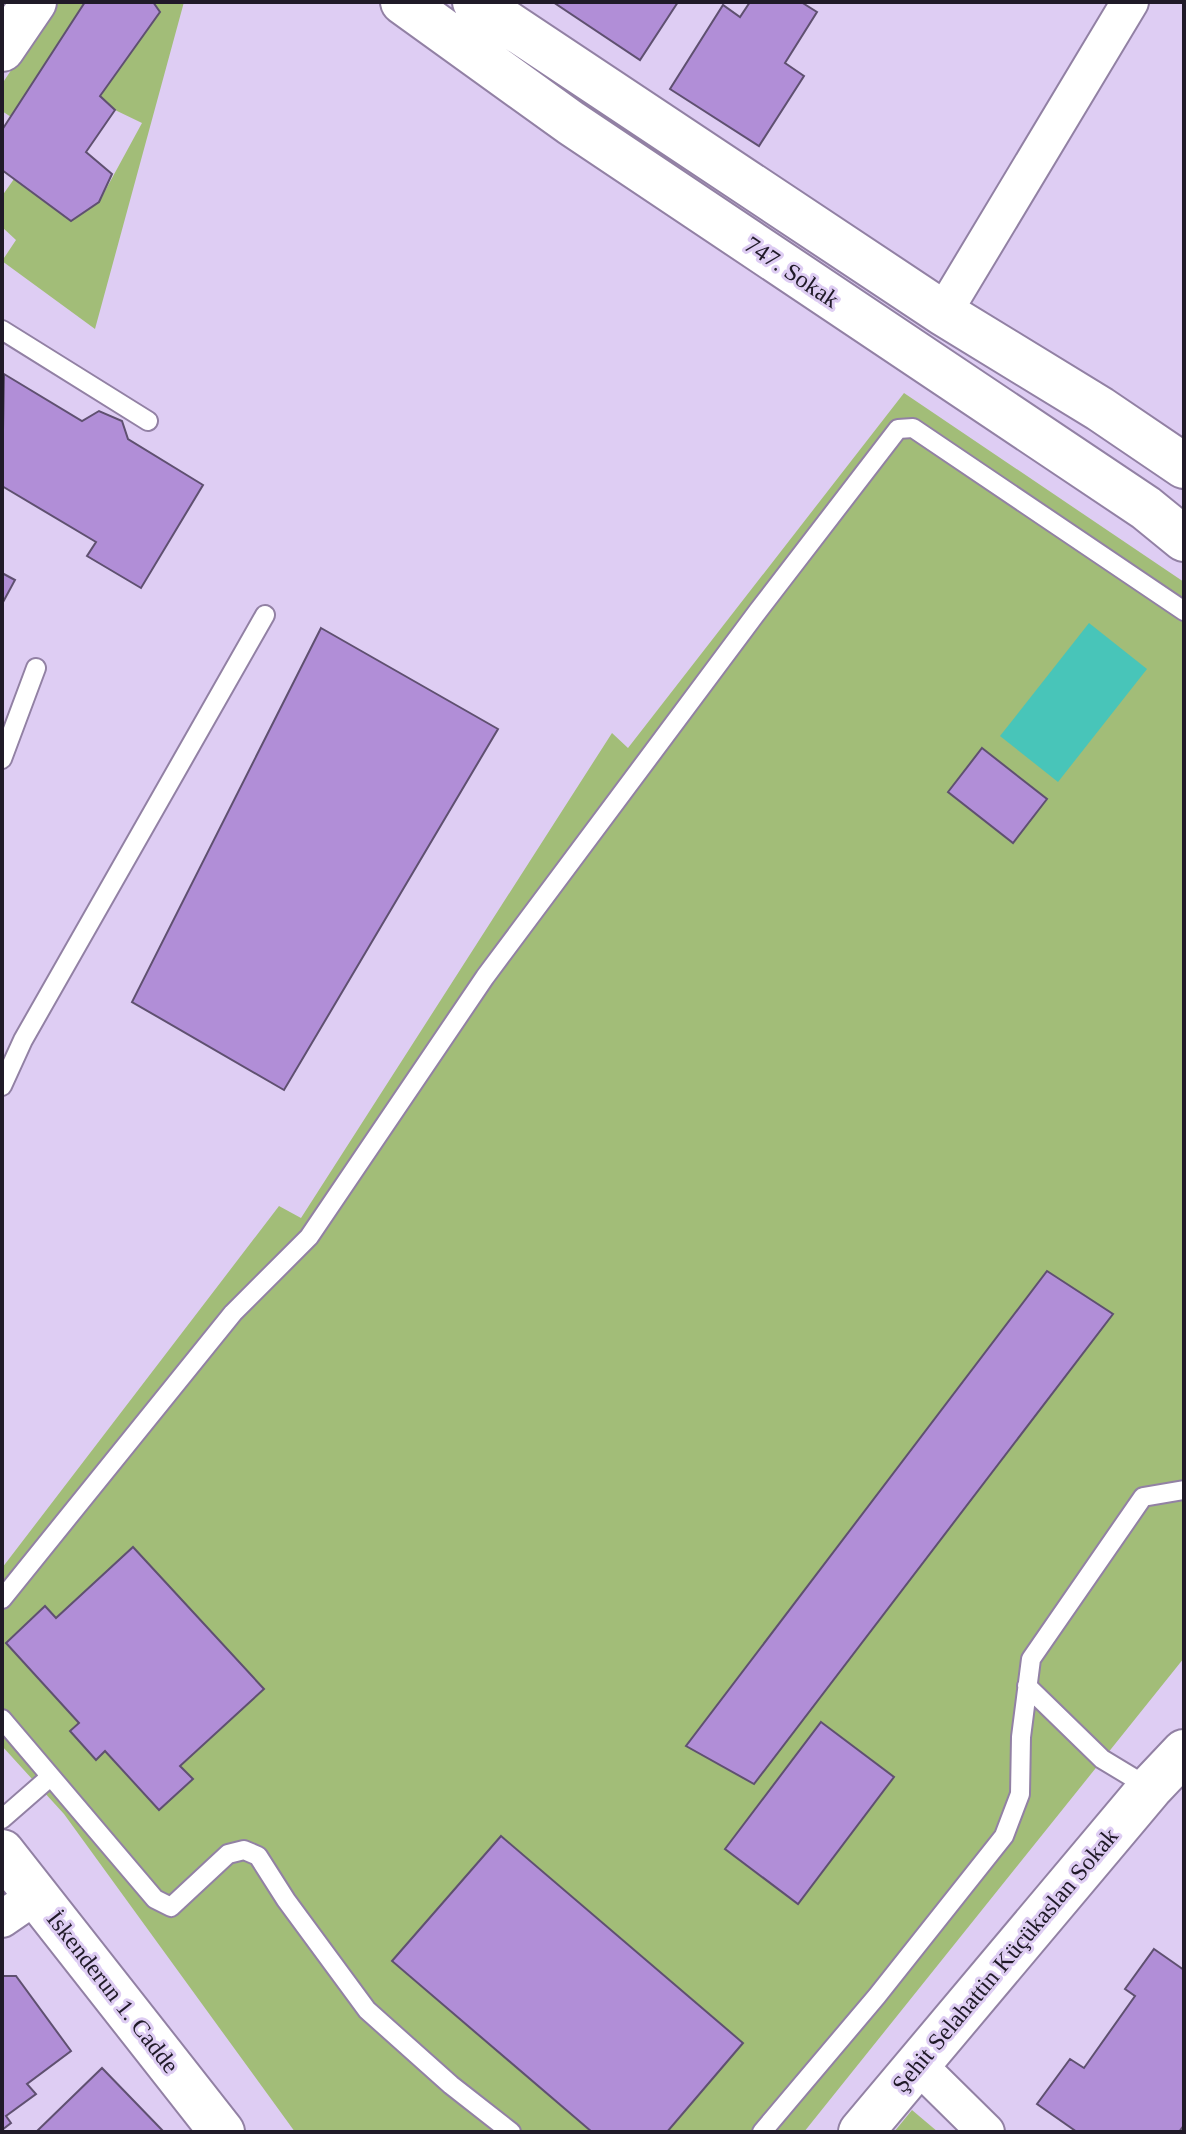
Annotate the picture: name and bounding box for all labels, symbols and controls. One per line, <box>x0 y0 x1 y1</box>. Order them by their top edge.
street label: 747. Sokak <box>740 231 844 313</box>
street label: Şehit Selahattin Küçükaslan Sokak <box>887 1823 1123 2097</box>
street label: İskenderun 1. Cadde <box>42 1906 184 2078</box>

